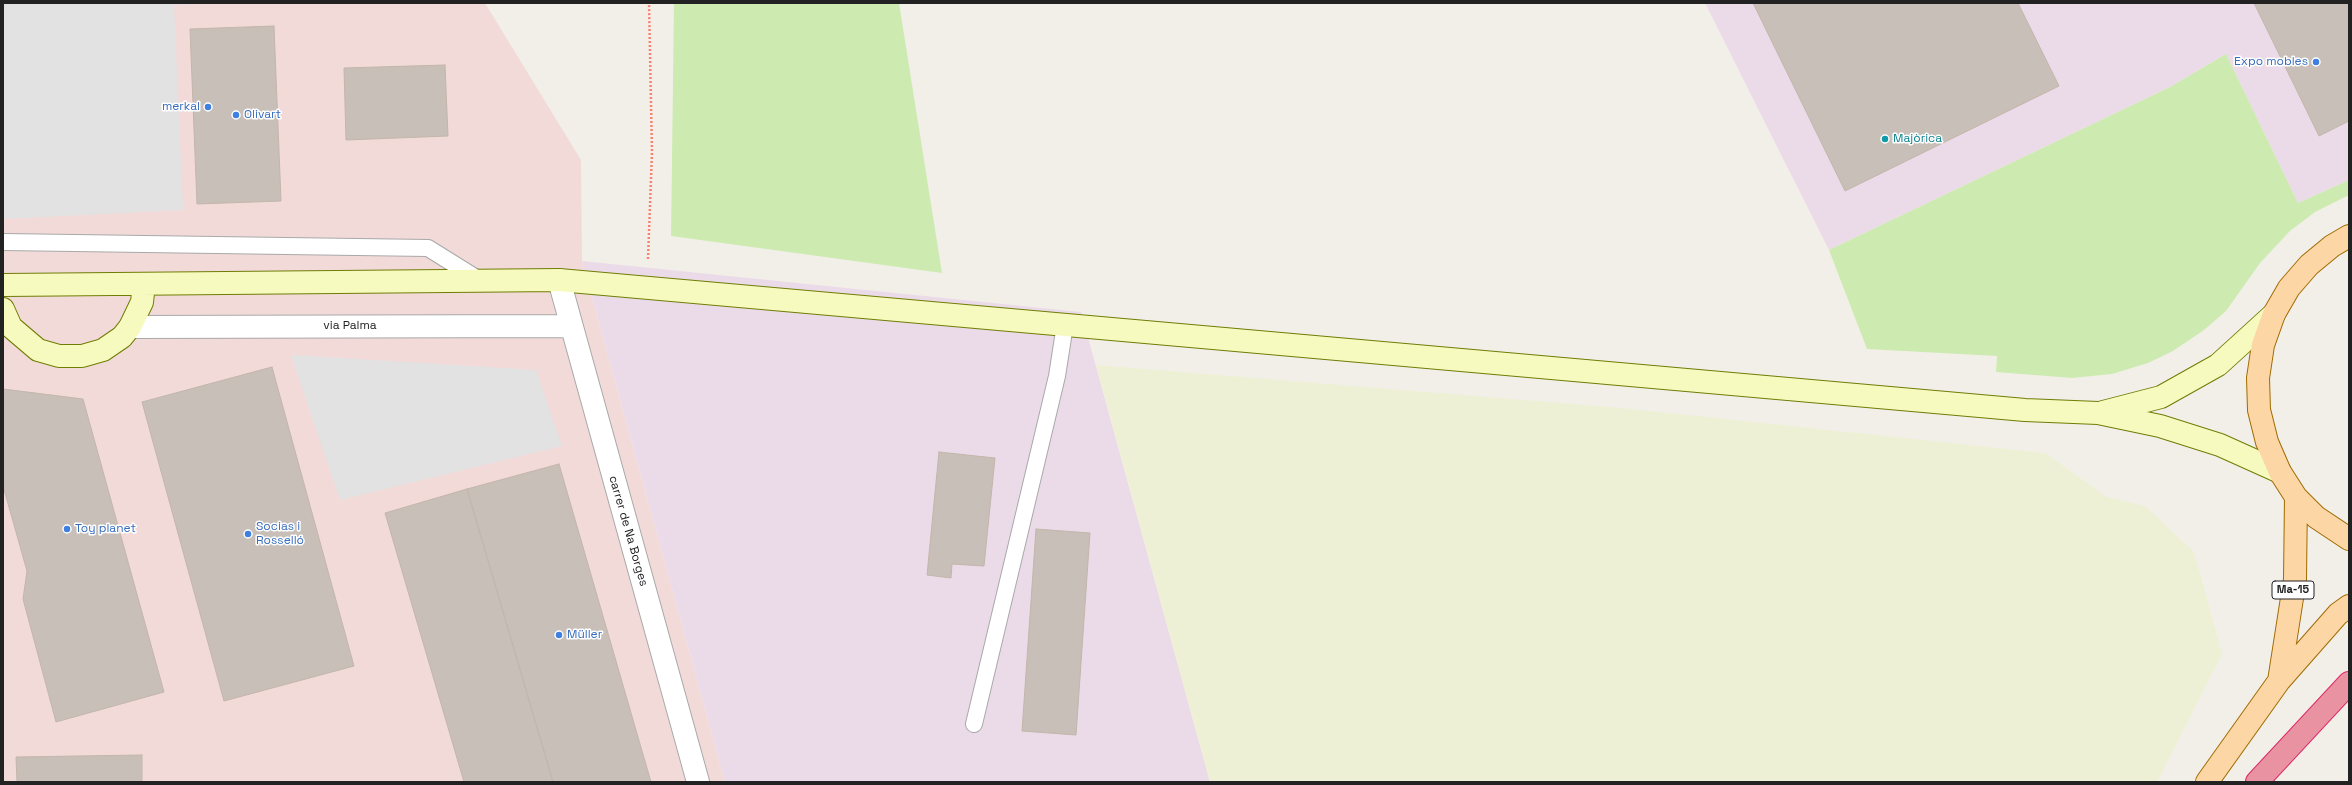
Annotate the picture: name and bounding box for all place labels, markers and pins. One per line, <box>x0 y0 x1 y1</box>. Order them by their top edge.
place label: Expo mobles <box>2234 55 2308 69</box>
marker: Expo mobles <box>2311 57 2321 67</box>
place label: merkal <box>162 100 200 114</box>
marker: merkal <box>203 102 213 112</box>
place label: Olivart <box>244 108 281 122</box>
marker: Olivart <box>231 110 241 120</box>
place label: Majòrica <box>1893 132 1942 146</box>
marker: Majòrica <box>1880 134 1890 144</box>
place label: Socias i Rosselló <box>256 520 304 548</box>
place label: Toy planet <box>75 522 136 536</box>
marker: Toy planet <box>62 524 72 534</box>
marker: Socias i Rosselló <box>243 529 253 539</box>
place label: Müller <box>567 628 602 642</box>
marker: Müller <box>554 630 564 640</box>

